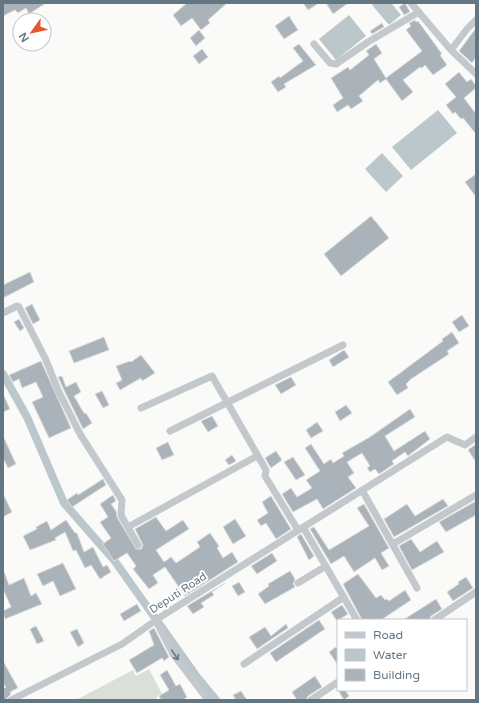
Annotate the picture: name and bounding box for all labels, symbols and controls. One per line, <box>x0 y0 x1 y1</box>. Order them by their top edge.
north arrow <box>12 12 52 52</box>
text: N <box>16 30 32 44</box>
street label: Deputi Road <box>147 570 209 616</box>
legend <box>337 619 467 691</box>
text: Road <box>373 628 403 642</box>
text: Water <box>373 648 408 662</box>
one-way arrow <box>170 650 179 661</box>
text: Building <box>373 668 420 682</box>

